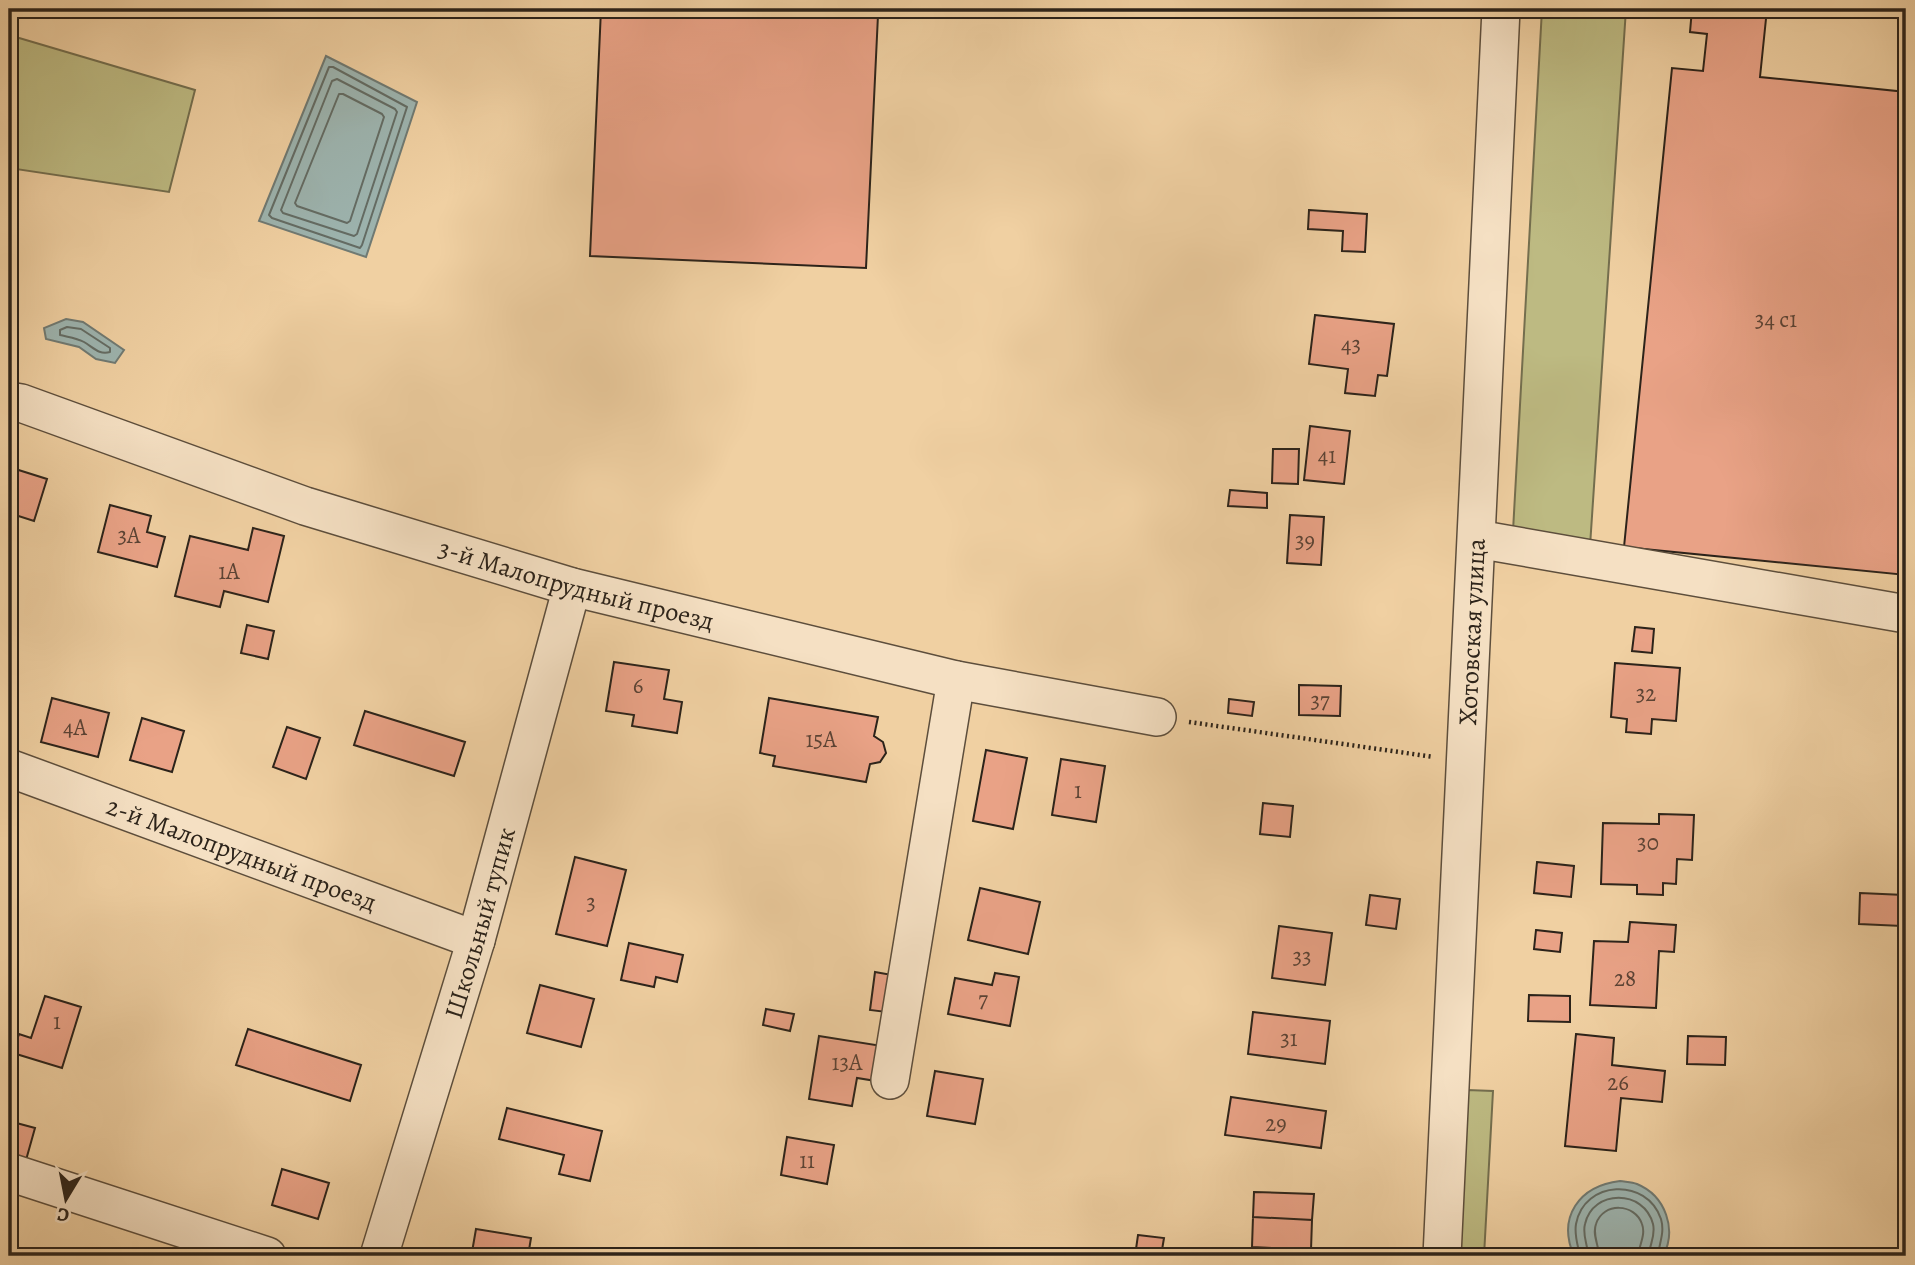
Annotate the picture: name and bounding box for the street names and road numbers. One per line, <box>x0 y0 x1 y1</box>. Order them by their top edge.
street label: 3-й Малопрудный проезд <box>435 530 718 638</box>
street label: Хотовская улица <box>1450 538 1493 726</box>
street label: 2-й Малопрудный проезд <box>102 788 382 919</box>
street label: Школьный тупик <box>435 823 523 1023</box>

